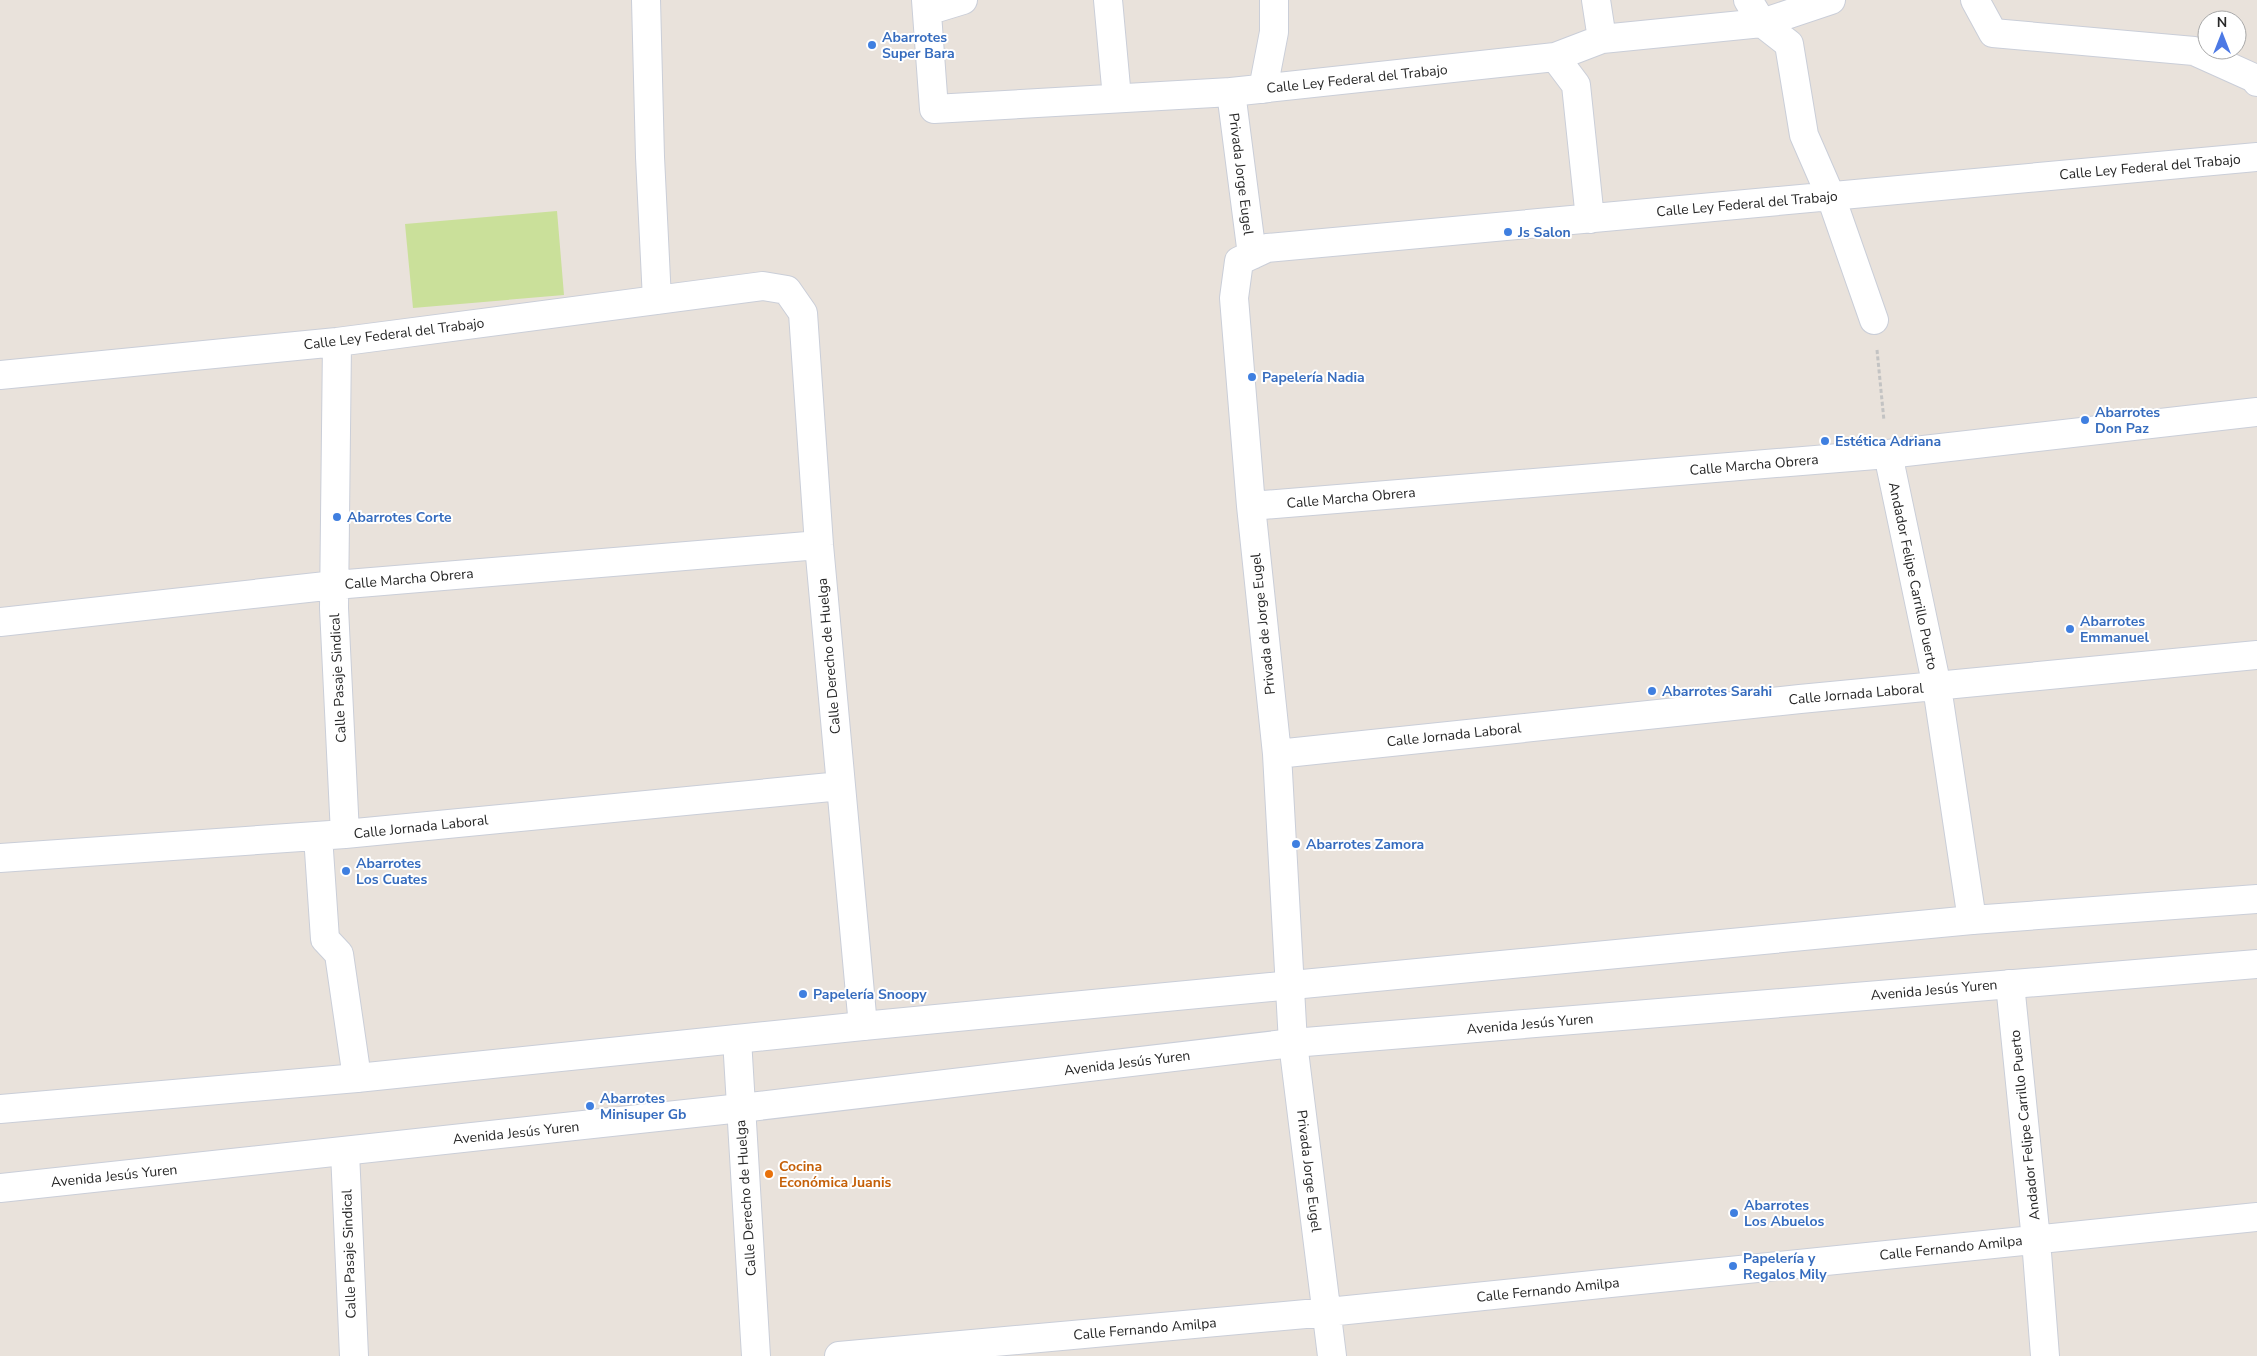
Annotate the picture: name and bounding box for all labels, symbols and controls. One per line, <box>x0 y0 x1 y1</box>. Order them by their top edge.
north arrow <box>2197 10 2247 60</box>
text: N <box>2217 13 2227 32</box>
place label: Abarrotes Super Bara <box>882 28 955 63</box>
marker: Abarrotes Super Bara <box>866 39 878 51</box>
street label: Calle Ley Federal del Trabajo <box>1266 60 1449 98</box>
street label: Privada Jorge Eugel <box>1224 112 1258 237</box>
street label: Calle Ley Federal del Trabajo <box>2059 150 2242 184</box>
street label: Calle Ley Federal del Trabajo <box>1656 187 1839 221</box>
place label: Js Salon <box>1517 223 1571 242</box>
marker: Js Salon <box>1502 226 1514 238</box>
street label: Calle Ley Federal del Trabajo <box>303 313 486 355</box>
place label: Papelería Nadia <box>1262 368 1365 387</box>
marker: Papelería Nadia <box>1246 371 1258 383</box>
place label: Abarrotes Don Paz <box>2095 403 2160 438</box>
marker: Abarrotes Don Paz <box>2079 414 2091 426</box>
place label: Estética Adriana <box>1835 432 1941 451</box>
marker: Estética Adriana <box>1819 435 1831 447</box>
street label: Calle Marcha Obrera <box>1689 450 1819 480</box>
street label: Andador Felipe Carrillo Puerto <box>1884 480 1942 672</box>
street label: Calle Marcha Obrera <box>1286 483 1416 513</box>
place label: Abarrotes Corte <box>347 508 452 527</box>
marker: Abarrotes Corte <box>331 511 343 523</box>
street label: Privada de Jorge Eugel <box>1246 551 1280 696</box>
street label: Calle Marcha Obrera <box>344 564 474 594</box>
street label: Calle Derecho de Huelga <box>813 577 845 735</box>
street label: Calle Pasaje Sindical <box>325 612 351 743</box>
place label: Abarrotes Emmanuel <box>2080 612 2149 647</box>
marker: Abarrotes Emmanuel <box>2064 623 2076 635</box>
street label: Calle Jornada Laboral <box>1788 679 1925 709</box>
place label: Abarrotes Sarahi <box>1662 682 1772 701</box>
marker: Abarrotes Sarahi <box>1646 685 1658 697</box>
street label: Calle Jornada Laboral <box>1386 718 1523 752</box>
street label: Calle Jornada Laboral <box>353 810 490 844</box>
place label: Abarrotes Zamora <box>1306 835 1424 854</box>
marker: Abarrotes Zamora <box>1290 838 1302 850</box>
place label: Abarrotes Los Cuates <box>356 854 427 889</box>
marker: Abarrotes Los Cuates <box>340 865 352 877</box>
street label: Avenida Jesús Yuren <box>1870 975 1998 1005</box>
place label: Papelería Snoopy <box>813 985 927 1004</box>
marker: Papelería Snoopy <box>797 988 809 1000</box>
street label: Avenida Jesús Yuren <box>1466 1009 1594 1039</box>
street label: Andador Felipe Carrillo Puerto <box>2006 1029 2044 1221</box>
street label: Avenida Jesús Yuren <box>1063 1046 1191 1080</box>
place label: Abarrotes Minisuper Gb <box>600 1089 686 1124</box>
marker: Abarrotes Minisuper Gb <box>584 1100 596 1112</box>
street label: Privada Jorge Eugel <box>1292 1109 1326 1234</box>
street label: Avenida Jesús Yuren <box>452 1117 580 1149</box>
street label: Calle Derecho de Huelga <box>731 1119 761 1277</box>
place label: Cocina Económica Juanis <box>779 1157 891 1192</box>
street label: Avenida Jesús Yuren <box>50 1160 178 1192</box>
marker: Cocina Económica Juanis <box>763 1168 775 1180</box>
street label: Calle Pasaje Sindical <box>337 1188 361 1319</box>
place label: Abarrotes Los Abuelos <box>1744 1196 1824 1231</box>
marker: Abarrotes Los Abuelos <box>1728 1207 1740 1219</box>
street label: Calle Fernando Amilpa <box>1879 1231 2023 1265</box>
place label: Papelería y Regalos Mily <box>1743 1249 1827 1284</box>
marker: Papelería y Regalos Mily <box>1727 1260 1739 1272</box>
street label: Calle Fernando Amilpa <box>1476 1273 1620 1307</box>
street label: Calle Fernando Amilpa <box>1073 1313 1217 1345</box>

